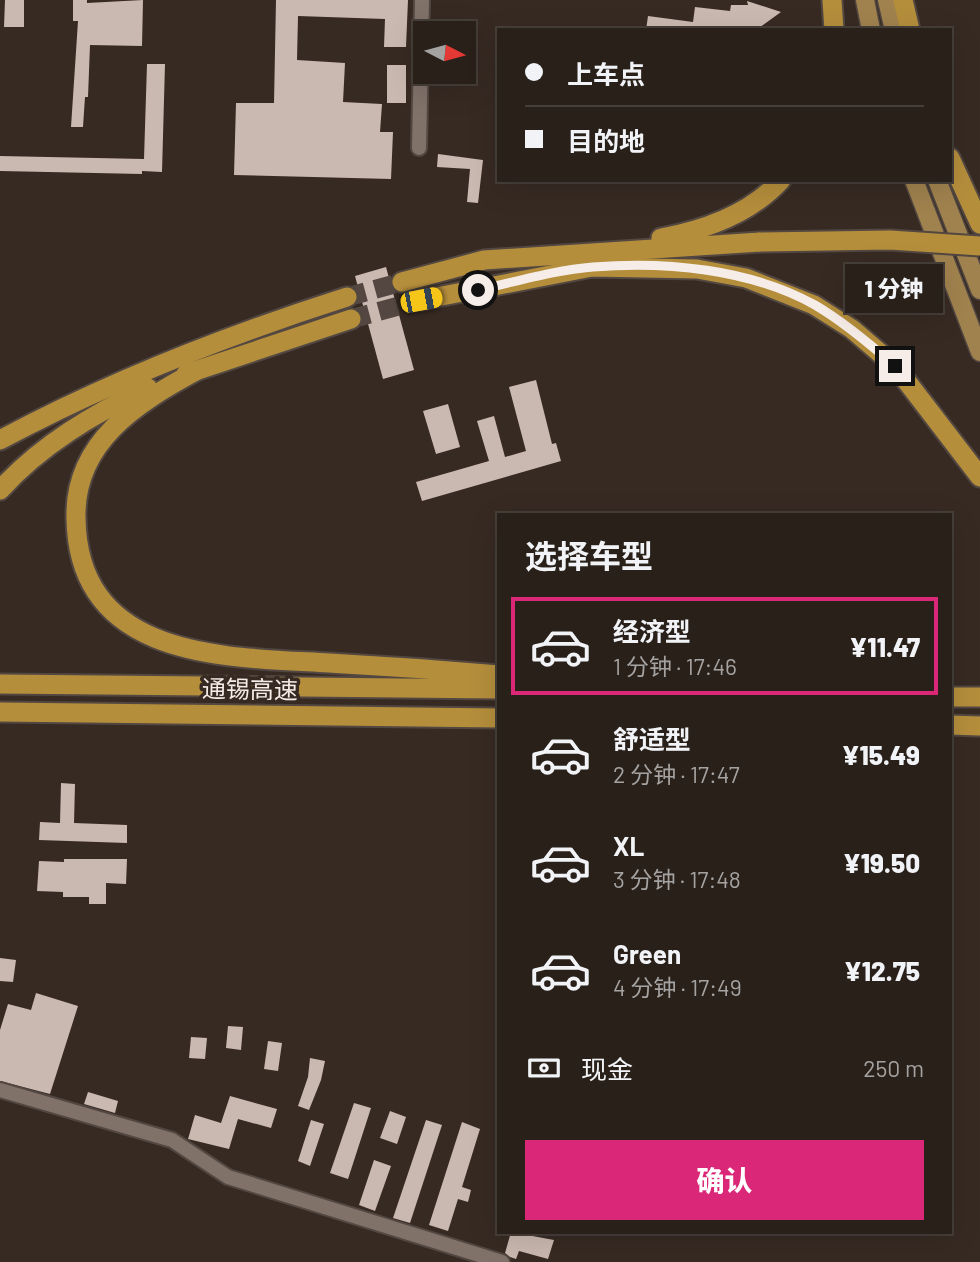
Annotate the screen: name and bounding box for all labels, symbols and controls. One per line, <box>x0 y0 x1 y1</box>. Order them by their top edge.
north arrow <box>413 21 476 84</box>
map controls <box>413 21 476 84</box>
text: 上车点 <box>567 58 645 89</box>
text: 目的地 <box>567 125 645 156</box>
callout: 1 分钟 <box>846 264 944 314</box>
route start <box>462 274 494 306</box>
text: 1 分钟 <box>865 274 923 302</box>
car <box>399 286 444 314</box>
route end <box>879 350 911 382</box>
text: 选择车型 <box>525 536 653 574</box>
icon: car <box>529 615 592 678</box>
text: 经济型 <box>613 615 691 646</box>
text: ¥11.47 <box>849 631 920 662</box>
text: 1 分钟 · 17:46 <box>613 652 737 680</box>
street label: 通锡高速 <box>202 673 298 704</box>
icon: car <box>529 723 592 786</box>
text: 舒适型 <box>613 723 691 754</box>
text: ¥15.49 <box>842 739 920 770</box>
text: 2 分钟 · 17:47 <box>613 760 740 788</box>
text: XL <box>613 830 644 861</box>
icon: car <box>529 831 592 894</box>
text: ¥19.50 <box>843 847 920 878</box>
text: 3 分钟 · 17:48 <box>613 865 741 893</box>
text: Green <box>613 938 681 969</box>
icon: car <box>529 939 592 1002</box>
text: ¥12.75 <box>844 955 920 986</box>
text: 4 分钟 · 17:49 <box>613 973 742 1001</box>
icon: cash <box>525 1049 563 1087</box>
text: 现金 <box>581 1053 633 1084</box>
text: 250 m <box>863 1054 924 1082</box>
button: 确认 <box>525 1140 924 1220</box>

